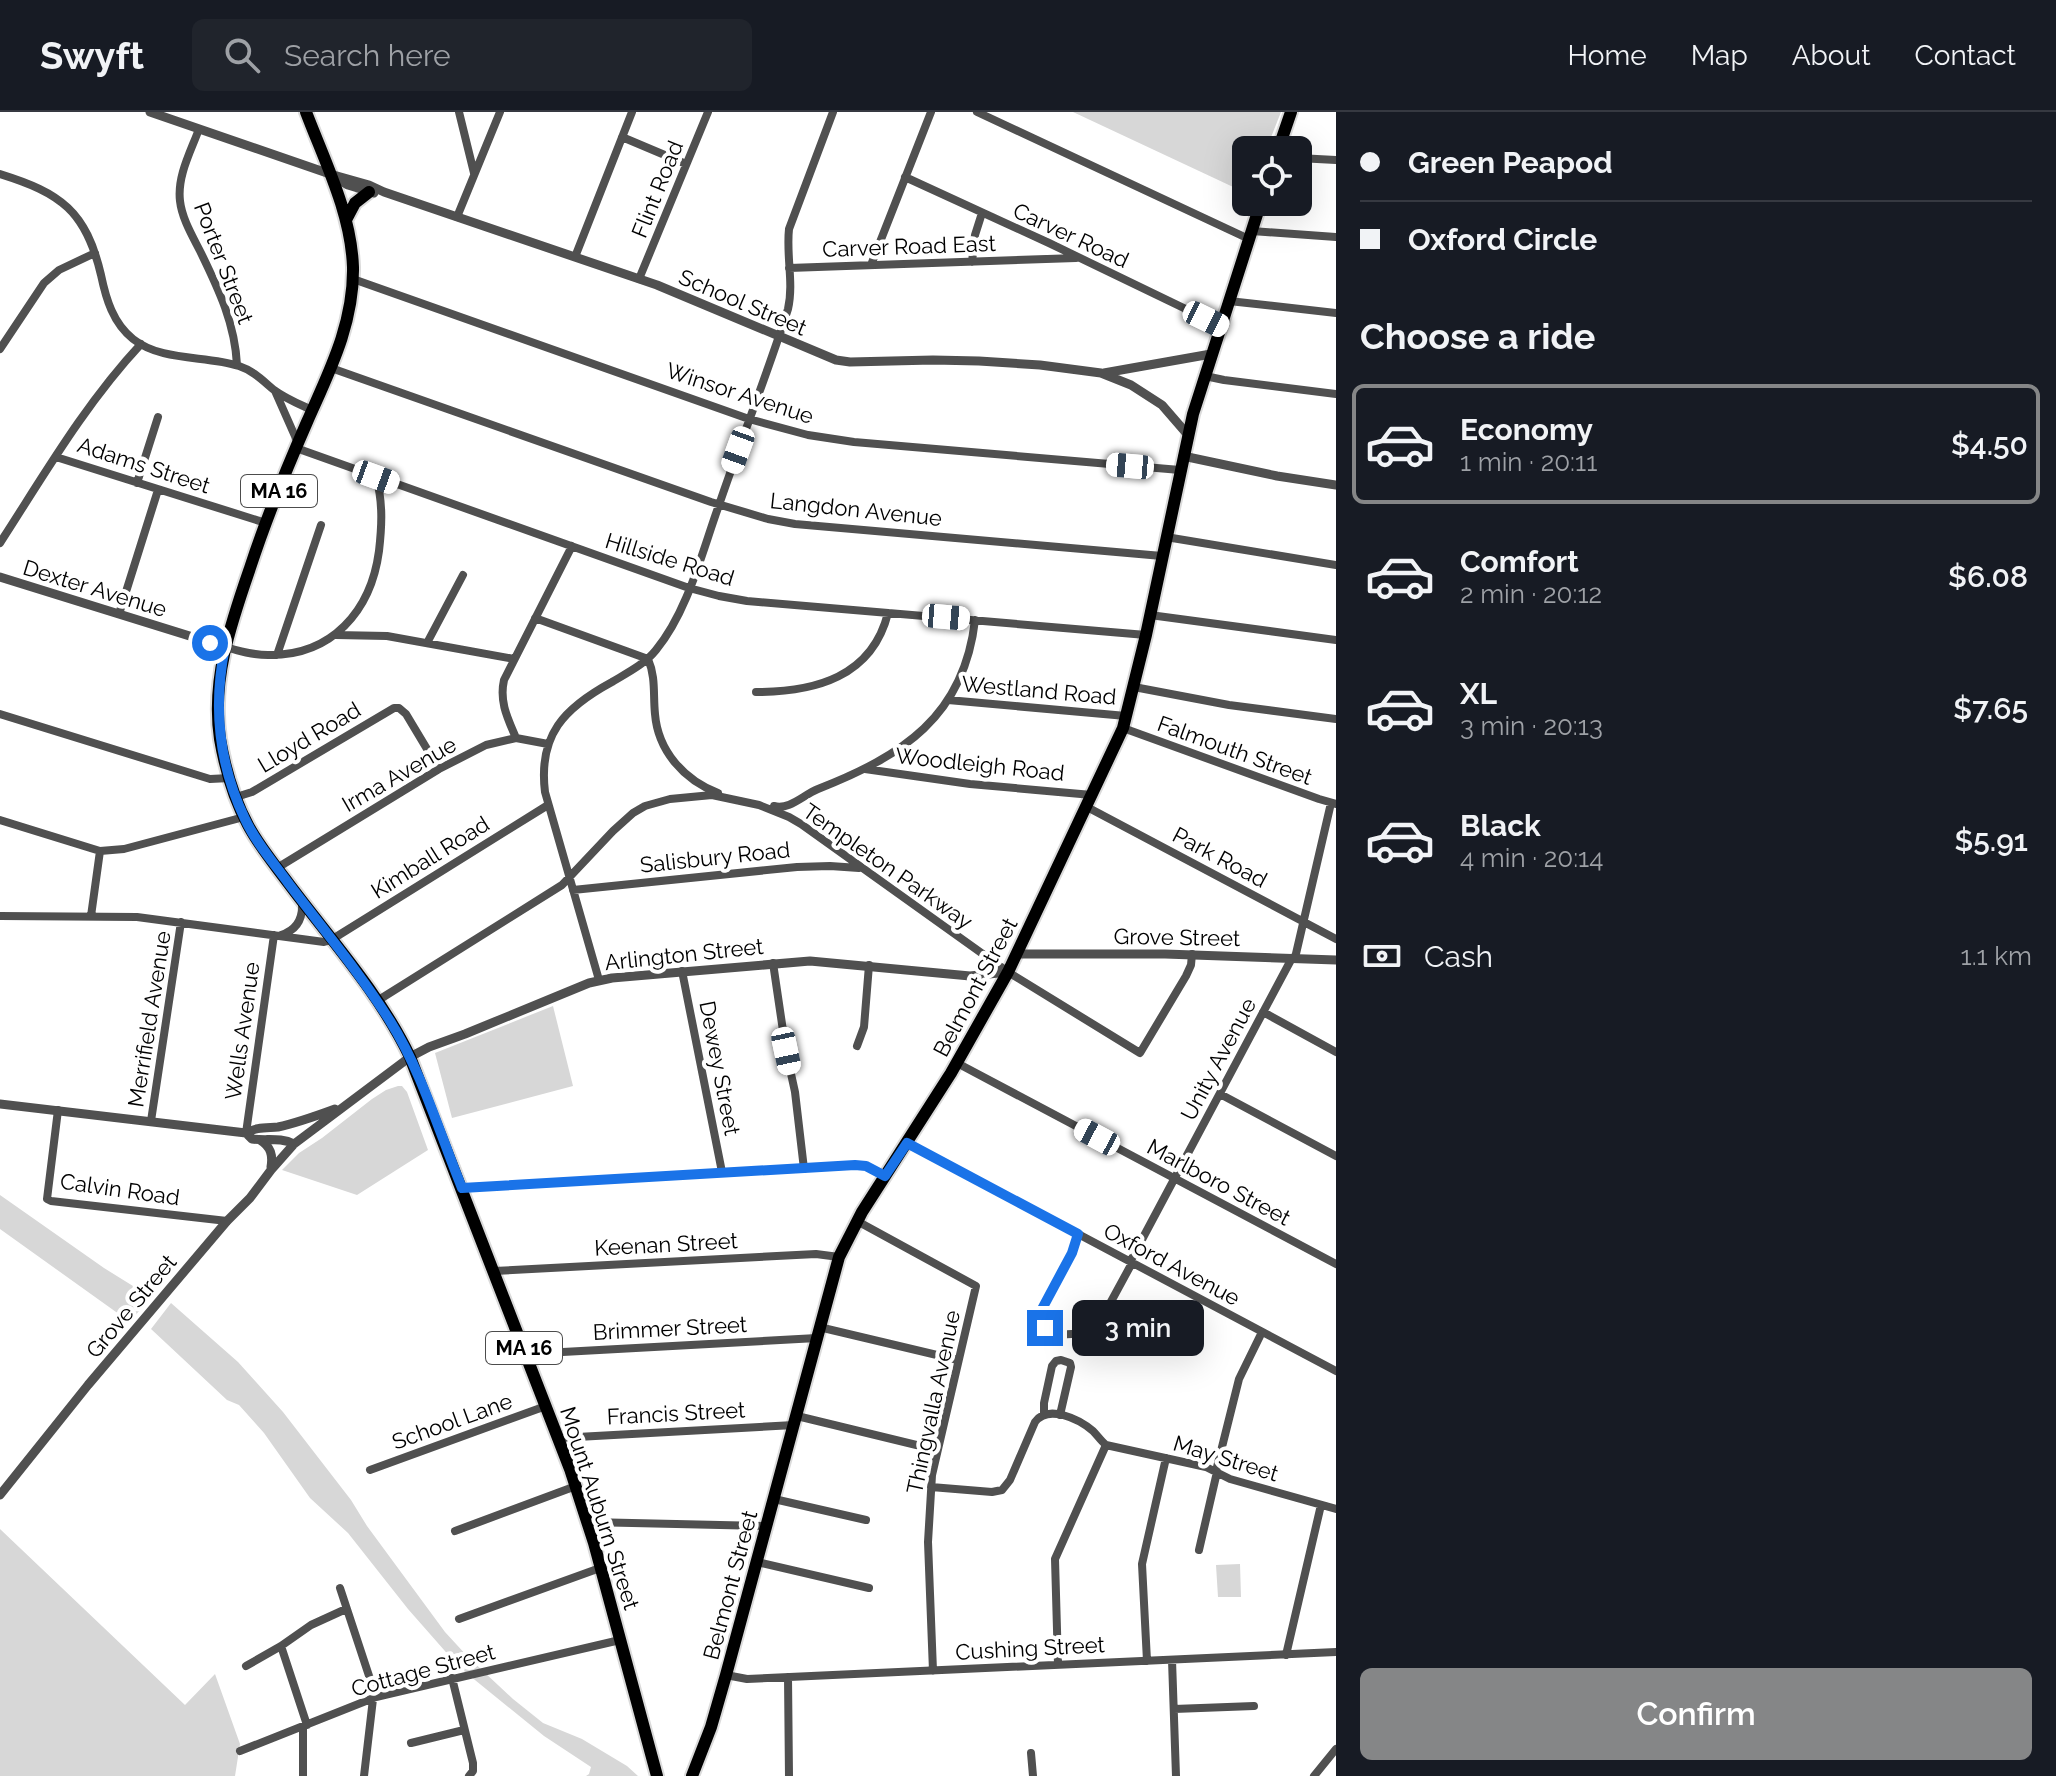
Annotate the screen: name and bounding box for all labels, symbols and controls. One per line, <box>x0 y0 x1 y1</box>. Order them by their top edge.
search box <box>192 19 752 91</box>
text: Swyft <box>40 33 144 78</box>
icon: search <box>220 33 264 77</box>
text: Search here <box>284 38 451 73</box>
text: Home <box>1567 39 1647 72</box>
text: Map <box>1691 39 1748 72</box>
text: About <box>1792 39 1871 72</box>
text: Contact <box>1915 39 2016 72</box>
map controls <box>1232 136 1312 216</box>
button: locate <box>1232 136 1312 216</box>
street label: Flint Road <box>626 137 688 241</box>
text: Green Peapod <box>1408 145 1613 180</box>
street label: Carver Road <box>1009 197 1133 273</box>
street label: Porter Street <box>189 199 259 328</box>
text: Oxford Circle <box>1408 222 1597 257</box>
street label: Carver Road East <box>822 230 997 262</box>
street label: School Street <box>675 263 811 341</box>
car <box>1179 298 1233 340</box>
text: Choose a ride <box>1360 315 1595 357</box>
street label: Winsor Avenue <box>663 357 817 429</box>
icon: car <box>1364 408 1436 480</box>
text: Economy <box>1460 412 1593 447</box>
car <box>719 423 757 477</box>
text: $4.50 <box>1951 427 2028 462</box>
street label: Adams Street <box>75 431 214 499</box>
text: 1 min · 20:11 <box>1460 447 1597 477</box>
car <box>1105 452 1155 480</box>
car <box>349 458 403 496</box>
road number: MA 16 <box>241 475 317 507</box>
street label: Langdon Avenue <box>769 487 943 531</box>
street label: Hillside Road <box>602 527 738 591</box>
icon: car <box>1364 540 1436 612</box>
text: Comfort <box>1460 544 1579 579</box>
street label: Dexter Avenue <box>20 554 170 622</box>
text: $6.08 <box>1948 559 2028 594</box>
text: 2 min · 20:12 <box>1460 579 1602 609</box>
car <box>921 603 971 631</box>
route start <box>192 625 228 661</box>
street label: Westland Road <box>960 670 1118 710</box>
icon: car <box>1364 672 1436 744</box>
text: XL <box>1460 676 1497 711</box>
text: $7.65 <box>1953 691 2028 726</box>
street label: Lloyd Road <box>253 696 365 778</box>
street label: Falmouth Street <box>1154 710 1316 790</box>
text: 3 min · 20:13 <box>1460 711 1603 741</box>
street label: Irma Avenue <box>337 731 461 817</box>
street label: Woodleigh Road <box>894 742 1066 786</box>
street label: Templeton Parkway <box>798 798 978 934</box>
icon: car <box>1364 804 1436 876</box>
text: Black <box>1460 808 1541 843</box>
street label: Kimball Road <box>366 810 494 904</box>
street label: Park Road <box>1168 821 1272 893</box>
text: $5.91 <box>1954 823 2028 858</box>
street label: Salisbury Road <box>639 836 791 878</box>
text: 4 min · 20:14 <box>1460 843 1603 873</box>
street label: Belmont Street <box>927 913 1023 1061</box>
street label: Grove Street <box>1113 923 1241 951</box>
street label: Merrifield Avenue <box>122 929 176 1109</box>
street label: Arlington Street <box>603 933 765 975</box>
icon: cash <box>1360 934 1404 978</box>
text: Cash <box>1424 939 1493 974</box>
text: 1.1 km <box>1961 941 2032 971</box>
street label: Wells Avenue <box>219 960 265 1102</box>
street label: Unity Avenue <box>1175 993 1261 1125</box>
street label: Dewey Street <box>694 999 746 1138</box>
car <box>769 1025 803 1077</box>
car <box>1070 1115 1124 1159</box>
street label: Marlboro Street <box>1143 1133 1296 1231</box>
street label: Calvin Road <box>59 1168 181 1210</box>
street label: Oxford Avenue <box>1099 1217 1245 1311</box>
street label: Keenan Street <box>594 1227 739 1261</box>
street label: Grove Street <box>80 1249 182 1363</box>
callout: 3 min <box>1073 1300 1205 1356</box>
street label: Thingvalla Avenue <box>901 1308 965 1496</box>
route end <box>1027 1310 1063 1346</box>
street label: Brimmer Street <box>592 1311 748 1345</box>
text: 3 min <box>1105 1313 1171 1343</box>
road number: MA 16 <box>486 1332 562 1364</box>
street label: School Lane <box>388 1387 516 1455</box>
street label: Francis Street <box>606 1396 747 1430</box>
street label: Mount Auburn Street <box>555 1403 645 1613</box>
street label: May Street <box>1170 1430 1282 1487</box>
street label: Belmont Street <box>698 1507 763 1663</box>
street label: Cushing Street <box>955 1631 1106 1665</box>
street label: Cottage Street <box>348 1638 498 1702</box>
button: Confirm <box>1360 1668 2032 1760</box>

